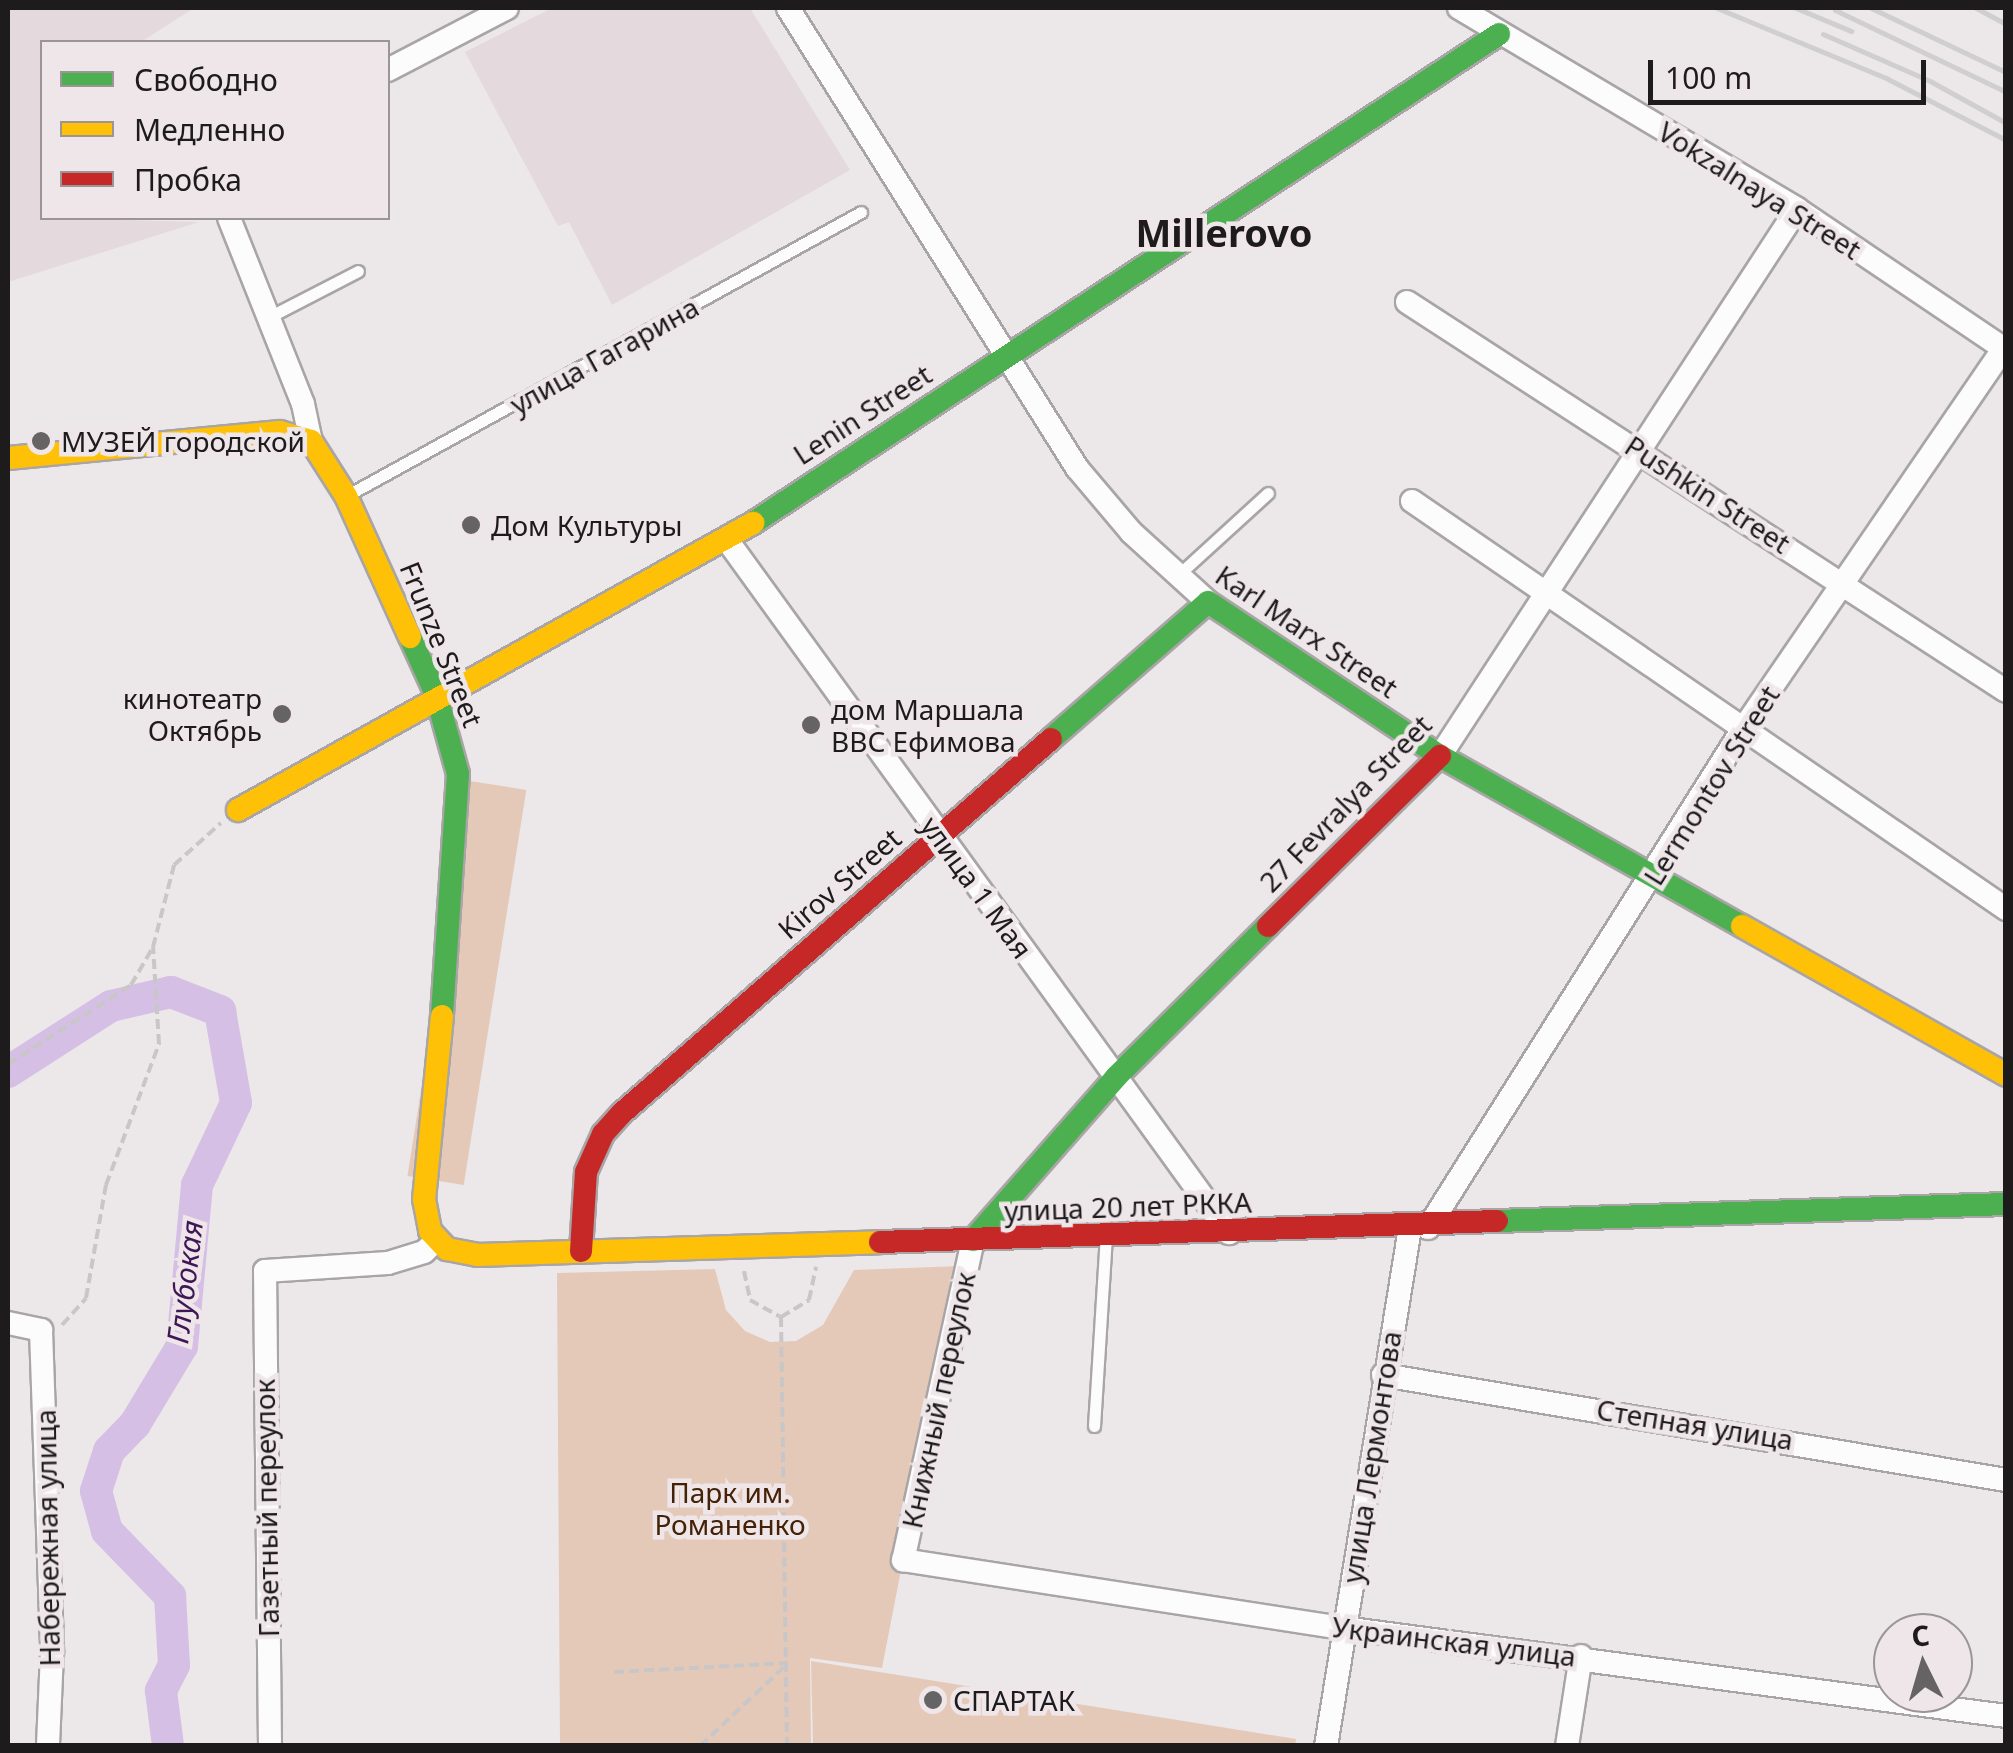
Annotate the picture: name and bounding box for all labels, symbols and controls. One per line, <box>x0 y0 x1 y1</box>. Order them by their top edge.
legend <box>40 40 390 220</box>
scale bar <box>1653 40 1930 102</box>
text: 100 m <box>1665 57 1752 98</box>
text: Свободно <box>134 59 278 100</box>
text: Медленно <box>134 109 285 150</box>
street label: Vokzalnaya Street <box>1652 114 1868 266</box>
text: Пробка <box>134 159 242 200</box>
district label: Millerovo <box>1135 210 1313 256</box>
street label: улица Гагарина <box>504 289 704 421</box>
street label: Lenin Street <box>787 357 937 471</box>
place label: МУЗЕЙ городской <box>61 424 305 458</box>
street label: Pushkin Street <box>1619 428 1797 560</box>
marker: МУЗЕЙ городской <box>30 430 52 452</box>
place label: Дом Культуры <box>491 508 682 542</box>
marker: Дом Культуры <box>460 514 482 536</box>
street label: Frunze Street <box>394 557 490 731</box>
street label: Karl Marx Street <box>1210 558 1404 704</box>
street label: Lermontov Street <box>1636 679 1786 891</box>
place label: кинотеатр Октябрь <box>123 681 262 747</box>
place label: дом Маршала ВВС Ефимова <box>831 692 1024 758</box>
marker: кинотеатр Октябрь <box>271 703 293 725</box>
street label: 27 Fevralya Street <box>1252 708 1438 898</box>
marker: дом Маршала ВВС Ефимова <box>800 714 822 736</box>
street label: улица 1 Мая <box>914 810 1040 964</box>
street label: Kirov Street <box>771 821 907 945</box>
street label: улица 20 лет РККА <box>1004 1185 1252 1227</box>
water label: Глубокая <box>160 1218 210 1346</box>
street label: Книжный переулок <box>894 1269 982 1531</box>
street label: улица Лермонтова <box>1334 1329 1408 1585</box>
street label: Газетный переулок <box>247 1379 285 1637</box>
street label: Степная улица <box>1594 1392 1796 1456</box>
street label: Набережная улица <box>28 1409 66 1667</box>
park label: Парк им. Романенко <box>654 1475 806 1541</box>
street label: Украинская улица <box>1330 1609 1578 1673</box>
north arrow <box>1873 1613 1973 1713</box>
text: С <box>1910 1615 1931 1655</box>
place label: СПАРТАК <box>953 1683 1075 1717</box>
marker: СПАРТАК <box>922 1689 944 1711</box>

